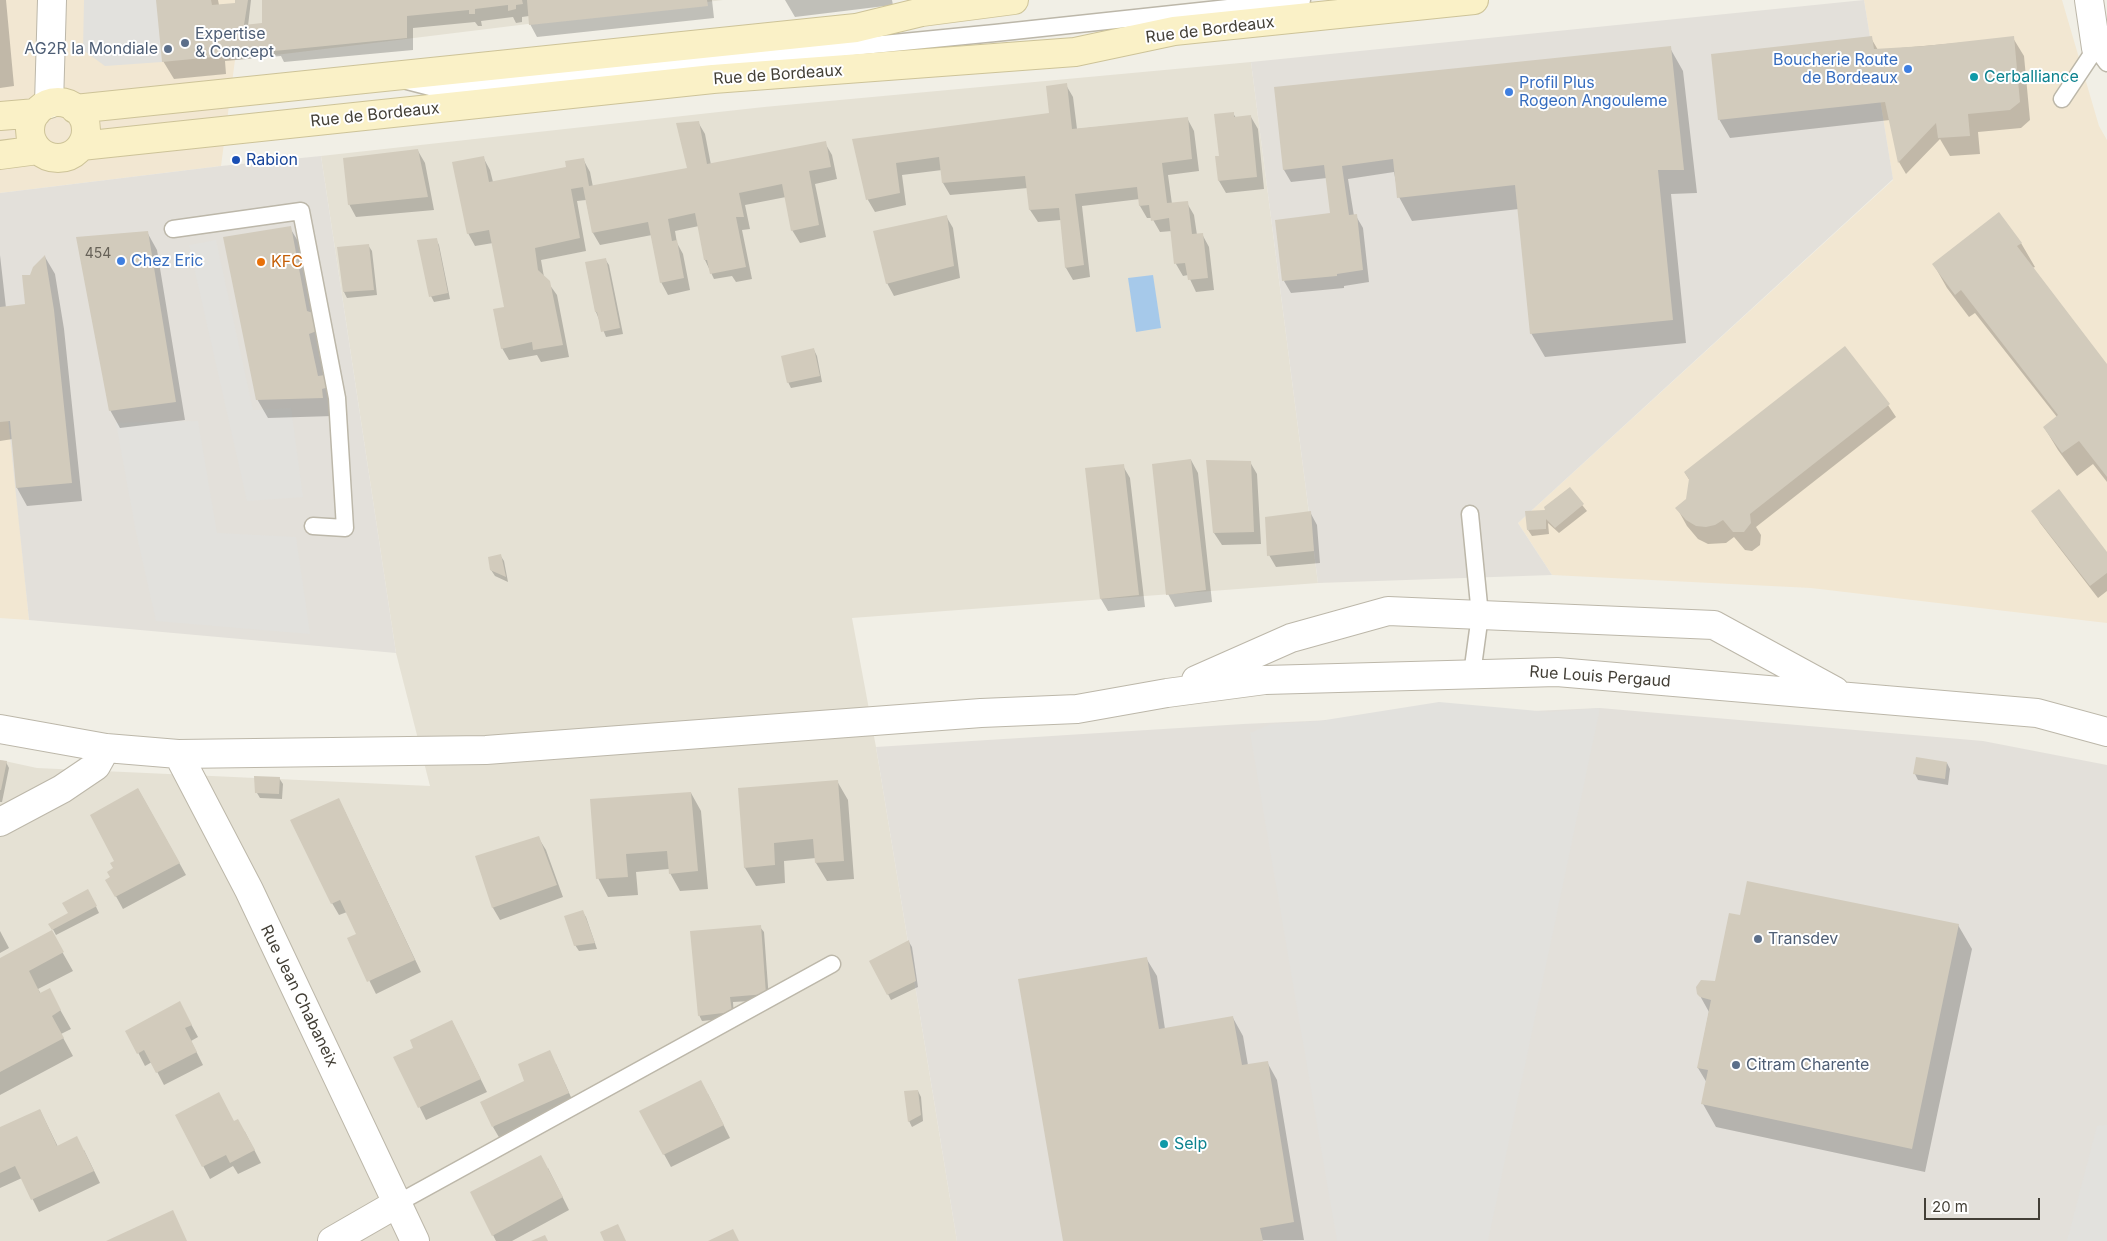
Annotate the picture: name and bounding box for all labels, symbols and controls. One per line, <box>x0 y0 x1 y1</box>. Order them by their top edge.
street label: Rue de Bordeaux <box>1145 13 1275 47</box>
place label: Expertise & Concept <box>195 24 274 62</box>
marker: Expertise & Concept <box>179 37 191 49</box>
place label: AG2R la Mondiale <box>24 39 158 59</box>
marker: AG2R la Mondiale <box>162 43 174 55</box>
place label: Boucherie Route de Bordeaux <box>1773 50 1898 88</box>
street label: Rue de Bordeaux <box>713 61 843 89</box>
marker: Boucherie Route de Bordeaux <box>1902 63 1914 75</box>
place label: Cerballiance <box>1984 67 2079 87</box>
marker: Cerballiance <box>1968 71 1980 83</box>
place label: Profil Plus Rogeon Angouleme <box>1519 73 1667 111</box>
marker: Profil Plus Rogeon Angouleme <box>1503 86 1515 98</box>
street label: Rue de Bordeaux <box>310 99 440 131</box>
place label: Rabion <box>246 150 298 170</box>
marker: Rabion <box>230 154 242 166</box>
house number: 454 <box>85 246 111 262</box>
place label: Chez Eric <box>131 251 203 271</box>
place label: KFC <box>271 252 303 272</box>
marker: Chez Eric <box>115 255 127 267</box>
marker: KFC <box>255 256 267 268</box>
street label: Rue Louis Pergaud <box>1529 662 1671 692</box>
street label: Rue Jean Chabaneix <box>256 922 342 1070</box>
place label: Transdev <box>1768 929 1838 949</box>
marker: Transdev <box>1752 933 1764 945</box>
place label: Citram Charente <box>1746 1055 1869 1075</box>
marker: Citram Charente <box>1730 1059 1742 1071</box>
place label: Selp <box>1174 1134 1207 1154</box>
marker: Selp <box>1158 1138 1170 1150</box>
scale bar <box>1927 1188 2043 1220</box>
text: 20 m <box>1932 1197 1968 1216</box>

